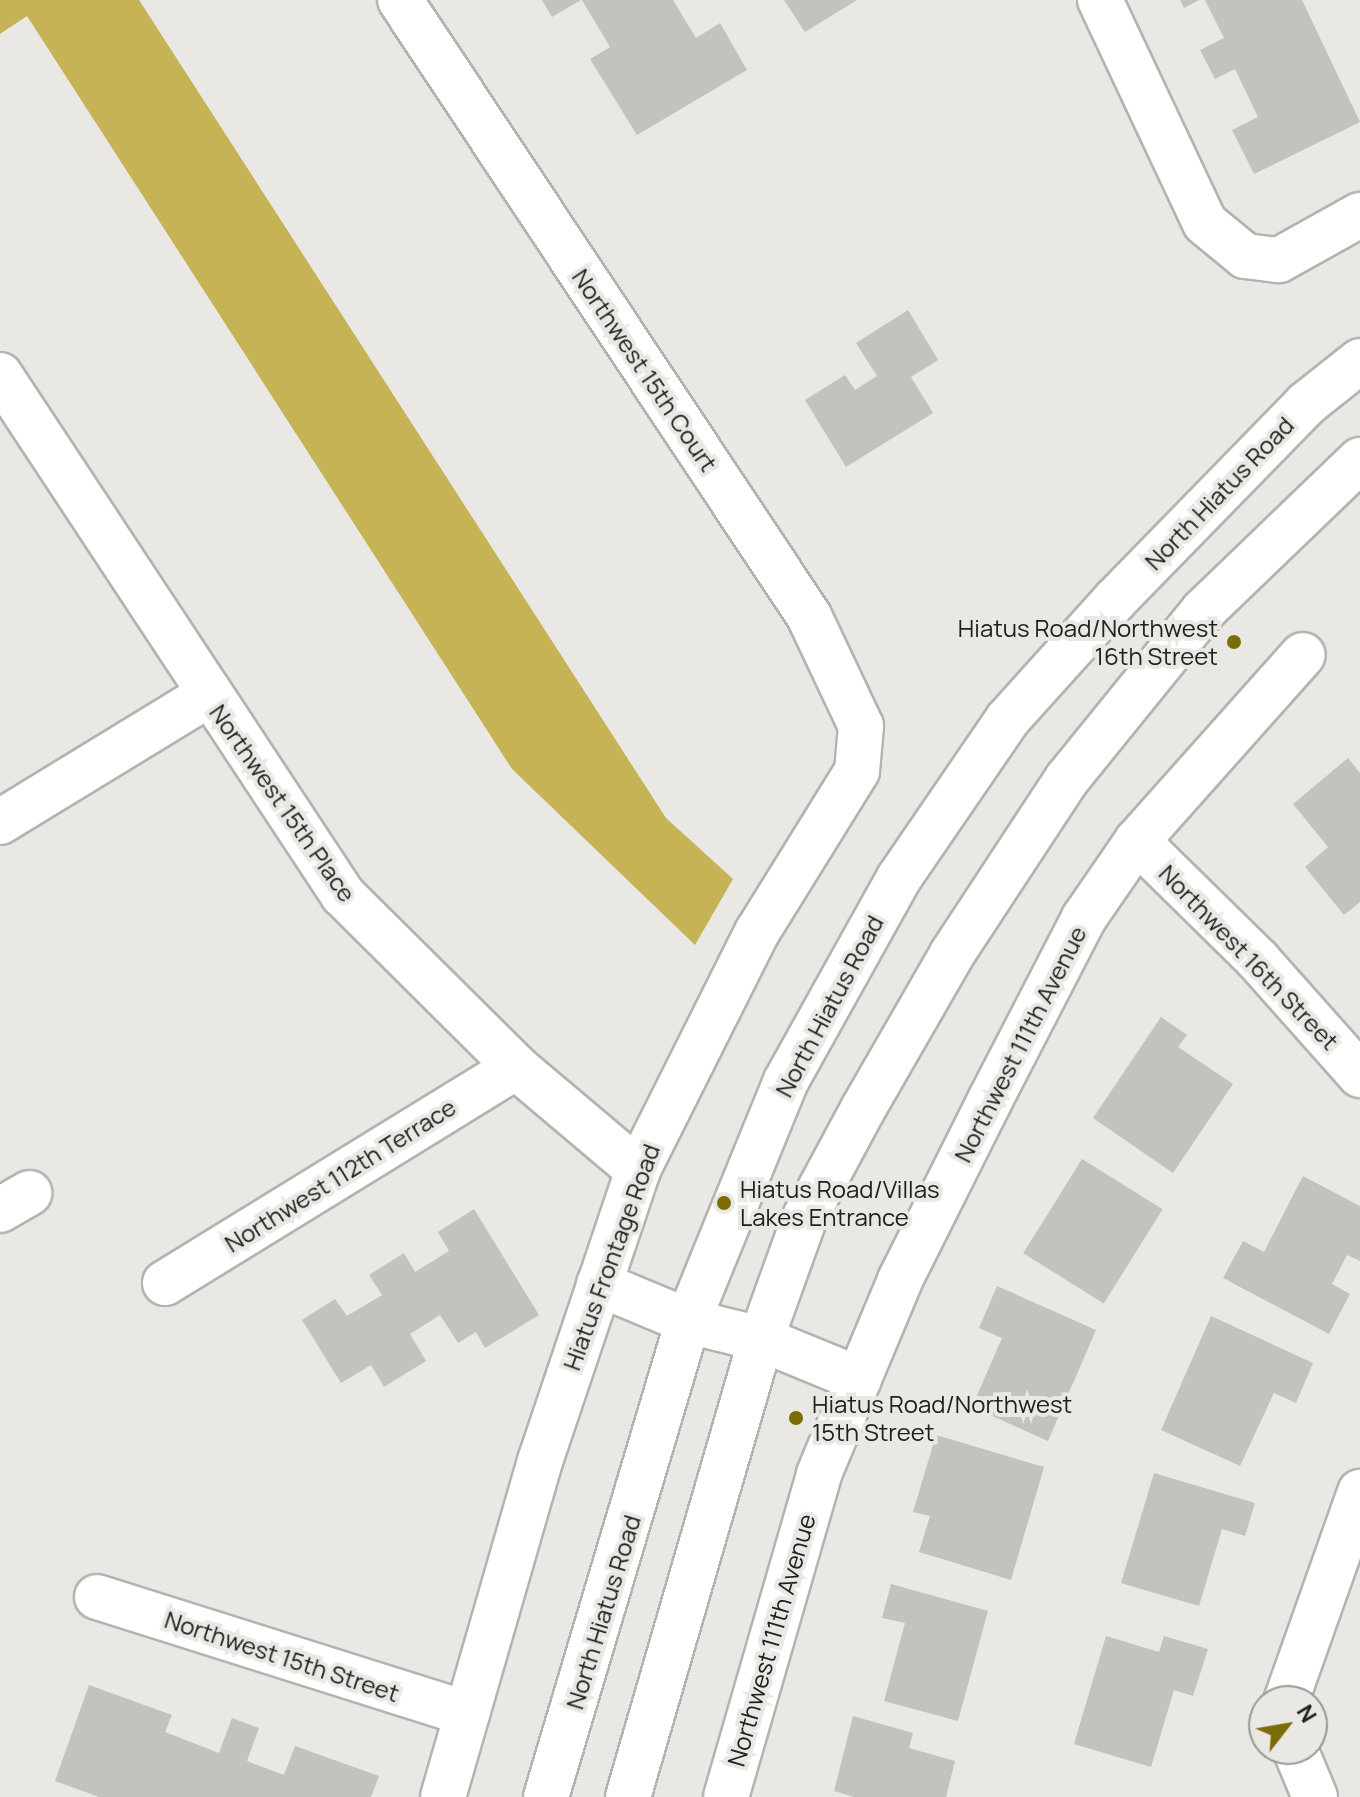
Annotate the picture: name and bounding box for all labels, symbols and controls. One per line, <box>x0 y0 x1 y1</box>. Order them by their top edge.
street label: Northwest 15th Court <box>567 263 723 477</box>
street label: North Hiatus Road <box>1139 411 1299 575</box>
place label: Hiatus Road/Northwest 16th Street <box>958 614 1218 670</box>
marker: Hiatus Road/Northwest 16th Street <box>1225 633 1243 651</box>
street label: Northwest 15th Place <box>204 699 362 907</box>
street label: Northwest 16th Street <box>1153 859 1345 1055</box>
street label: North Hiatus Road <box>769 910 889 1102</box>
street label: Northwest 111th Avenue <box>948 921 1092 1167</box>
street label: Northwest 112th Terrace <box>219 1092 461 1258</box>
street label: Hiatus Frontage Road <box>557 1140 665 1374</box>
place label: Hiatus Road/Villas Lakes Entrance <box>740 1175 940 1231</box>
marker: Hiatus Road/Villas Lakes Entrance <box>715 1194 733 1212</box>
place label: Hiatus Road/Northwest 15th Street <box>812 1390 1072 1446</box>
marker: Hiatus Road/Northwest 15th Street <box>787 1409 805 1427</box>
street label: North Hiatus Road <box>560 1511 646 1713</box>
street label: Northwest 111th Avenue <box>721 1511 821 1769</box>
street label: Northwest 15th Street <box>161 1605 403 1707</box>
north arrow <box>1248 1685 1328 1765</box>
text: N <box>1290 1699 1324 1728</box>

